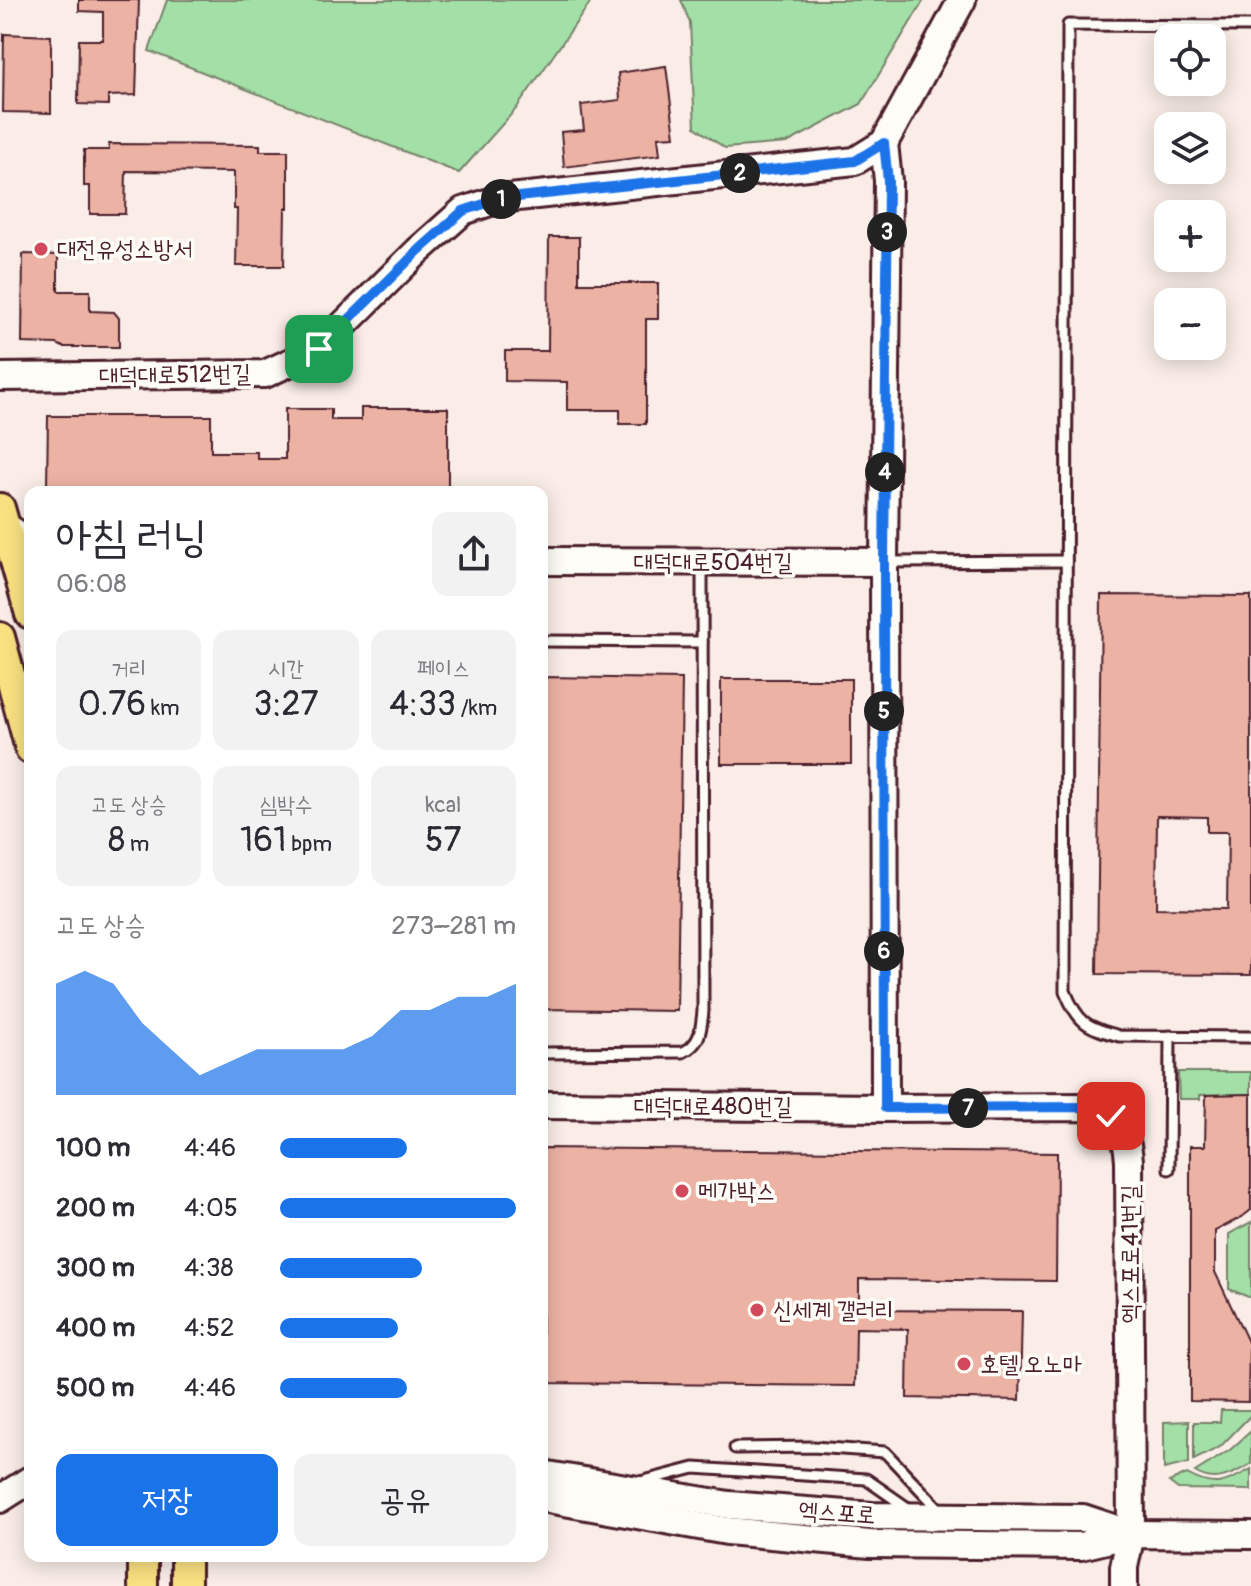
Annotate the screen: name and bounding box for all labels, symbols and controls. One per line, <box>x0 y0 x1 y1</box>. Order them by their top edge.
map controls <box>1154 24 1226 360</box>
button: locate <box>1154 24 1226 96</box>
button: layers <box>1154 112 1226 184</box>
pin: 2 <box>720 153 760 193</box>
text: 2 <box>734 159 746 187</box>
pin: 1 <box>481 179 521 219</box>
text: 1 <box>497 185 505 213</box>
button: + <box>1154 200 1226 272</box>
pin: 3 <box>867 212 907 252</box>
text: 3 <box>881 218 893 246</box>
place label: 대전유성소방서 <box>57 235 192 264</box>
marker: 대전유성소방서 <box>32 240 50 258</box>
button: − <box>1154 288 1226 360</box>
pin <box>285 315 353 383</box>
icon: arrive <box>297 327 341 371</box>
street label: 대덕대로512번길 <box>99 359 251 391</box>
pin: 4 <box>865 452 905 492</box>
text: 4 <box>879 458 891 486</box>
text: 아침 러닝 <box>56 510 207 565</box>
button: share <box>432 512 516 596</box>
street label: 대덕대로504번길 <box>633 548 793 577</box>
text: 06:08 <box>56 568 127 600</box>
text: 거리 <box>111 655 146 683</box>
text: 시간 <box>268 655 304 683</box>
text: 페이스 <box>417 655 470 683</box>
text: 0.76 <box>78 683 146 726</box>
text: 3:27 <box>253 683 319 726</box>
text: 4:33 <box>389 683 456 726</box>
pin: 5 <box>864 691 904 731</box>
text: km <box>146 694 180 722</box>
text: /km <box>456 694 497 722</box>
text: 5 <box>878 697 890 725</box>
text: 고도 상승 <box>91 791 166 819</box>
text: 심박수 <box>259 791 313 819</box>
text: kcal <box>425 791 461 819</box>
text: 8 <box>108 819 125 862</box>
text: 161 <box>240 819 286 862</box>
text: 57 <box>425 819 462 862</box>
text: m <box>125 830 149 858</box>
text: bpm <box>286 830 332 858</box>
text: 고도 상승 <box>56 910 145 942</box>
text: 273–281 m <box>391 910 516 942</box>
pin: 6 <box>864 931 904 971</box>
text: 6 <box>878 937 890 965</box>
pin <box>1077 1082 1145 1150</box>
pin: 7 <box>948 1088 988 1128</box>
street label: 대덕대로480번길 <box>634 1092 792 1121</box>
text: 7 <box>962 1094 974 1122</box>
icon: check <box>1089 1094 1133 1138</box>
text: 100 m <box>56 1132 130 1164</box>
text: 4:46 <box>184 1132 236 1164</box>
place label: 메가박스 <box>698 1177 775 1206</box>
marker: 메가박스 <box>673 1182 691 1200</box>
street label: 엑스포로41번길 <box>1116 1184 1145 1324</box>
text: 200 m <box>56 1192 135 1224</box>
text: 4:05 <box>184 1192 238 1224</box>
text: 300 m <box>56 1252 135 1284</box>
text: 4:38 <box>184 1252 234 1284</box>
place label: 신세계 갤러리 <box>773 1296 894 1325</box>
marker: 신세계 갤러리 <box>748 1301 766 1319</box>
text: 400 m <box>56 1312 135 1344</box>
text: 4:52 <box>184 1312 235 1344</box>
place label: 호텔 오노마 <box>980 1350 1082 1379</box>
marker: 호텔 오노마 <box>955 1355 973 1373</box>
text: 500 m <box>56 1372 134 1404</box>
text: 4:46 <box>184 1372 236 1404</box>
button: 저장 <box>56 1454 278 1546</box>
button: 공유 <box>294 1454 516 1546</box>
street label: 엑스포로 <box>797 1496 877 1530</box>

